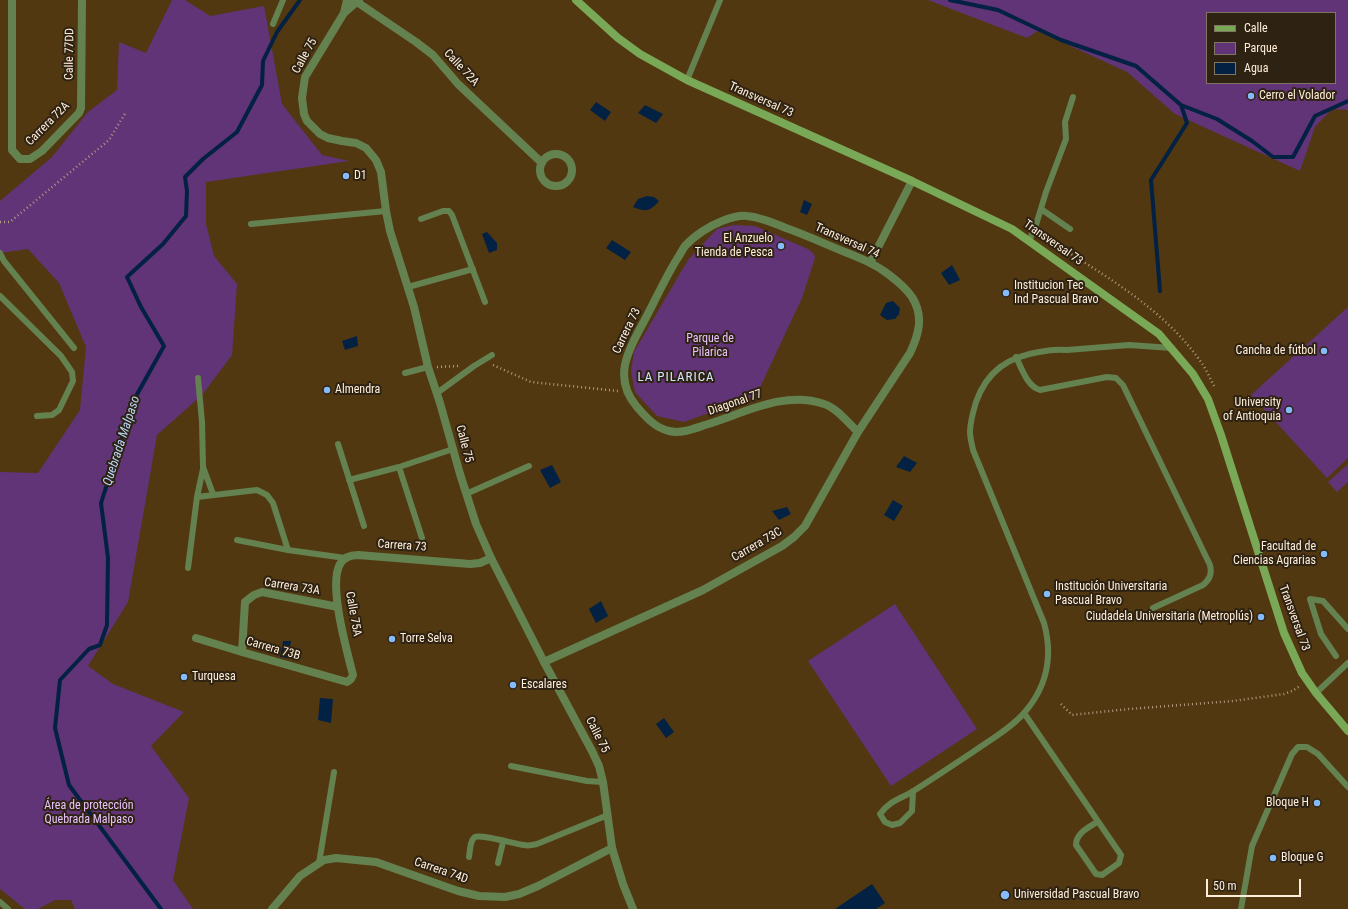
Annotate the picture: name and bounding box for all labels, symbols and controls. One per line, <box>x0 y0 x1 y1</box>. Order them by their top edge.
legend <box>1206 12 1336 84</box>
text: Calle <box>1244 21 1268 35</box>
street label: Calle 77DD <box>62 28 78 80</box>
street label: Calle 75 <box>289 36 321 76</box>
text: Parque <box>1244 41 1277 55</box>
street label: Calle 72A <box>440 47 482 89</box>
text: Agua <box>1244 61 1268 75</box>
street label: Transversal 73 <box>726 79 796 121</box>
place label: Cerro el Volador <box>1259 89 1335 103</box>
marker: Cerro el Volador <box>1246 91 1256 101</box>
street label: Carrera 72A <box>23 99 73 149</box>
place label: D1 <box>354 169 367 183</box>
marker: D1 <box>341 171 351 181</box>
street label: Transversal 73 <box>1021 217 1085 269</box>
street label: Transversal 74 <box>812 220 882 262</box>
place label: El Anzuelo Tienda de Pesca <box>695 232 773 260</box>
marker: El Anzuelo Tienda de Pesca <box>776 241 786 251</box>
place label: Institucion Tec Ind Pascual Bravo <box>1014 279 1099 307</box>
marker: Institucion Tec Ind Pascual Bravo <box>1001 288 1011 298</box>
street label: Carrera 73 <box>610 306 644 356</box>
park label: Parque de Pilarica <box>686 332 734 360</box>
place label: Cancha de fútbol <box>1236 344 1316 358</box>
marker: Cancha de fútbol <box>1319 346 1329 356</box>
district label: LA PILARICA <box>637 370 715 386</box>
place label: Almendra <box>335 383 380 397</box>
marker: Almendra <box>322 385 332 395</box>
street label: Diagonal 77 <box>706 387 764 419</box>
water label: Quebrada Malpaso <box>100 394 144 488</box>
place label: University of Antioquia <box>1223 396 1281 424</box>
marker: University of Antioquia <box>1284 405 1294 415</box>
street label: Calle 75 <box>452 424 476 464</box>
street label: Carrera 73C <box>729 525 785 565</box>
street label: Carrera 73 <box>377 537 427 555</box>
place label: Facultad de Ciencias Agrarias <box>1233 540 1316 568</box>
marker: Facultad de Ciencias Agrarias <box>1319 549 1329 559</box>
street label: Carrera 73A <box>263 576 321 598</box>
place label: Institución Universitaria Pascual Bravo <box>1055 580 1167 608</box>
street label: Transversal 73 <box>1275 583 1313 653</box>
marker: Institución Universitaria Pascual Bravo <box>1042 589 1052 599</box>
street label: Calle 75A <box>342 590 364 638</box>
place label: Ciudadela Universitaria (Metroplús) <box>1086 610 1253 624</box>
marker: Ciudadela Universitaria (Metroplús) <box>1256 612 1266 622</box>
place label: Torre Selva <box>400 632 453 646</box>
street label: Carrera 73B <box>244 634 302 664</box>
marker: Torre Selva <box>387 634 397 644</box>
place label: Turquesa <box>192 670 236 684</box>
marker: Turquesa <box>179 672 189 682</box>
place label: Escalares <box>521 678 567 692</box>
marker: Escalares <box>508 680 518 690</box>
street label: Calle 75 <box>582 715 612 755</box>
place label: Bloque H <box>1266 796 1309 810</box>
marker: Bloque H <box>1312 798 1322 808</box>
park label: Área de protección Quebrada Malpaso <box>44 799 134 827</box>
place label: Bloque G <box>1281 851 1324 865</box>
marker: Bloque G <box>1268 853 1278 863</box>
street label: Carrera 74D <box>412 855 470 887</box>
scale bar <box>1208 871 1303 897</box>
text: 50 m <box>1213 879 1237 893</box>
place label: Universidad Pascual Bravo <box>1014 888 1139 902</box>
marker: Universidad Pascual Bravo <box>999 889 1011 901</box>

